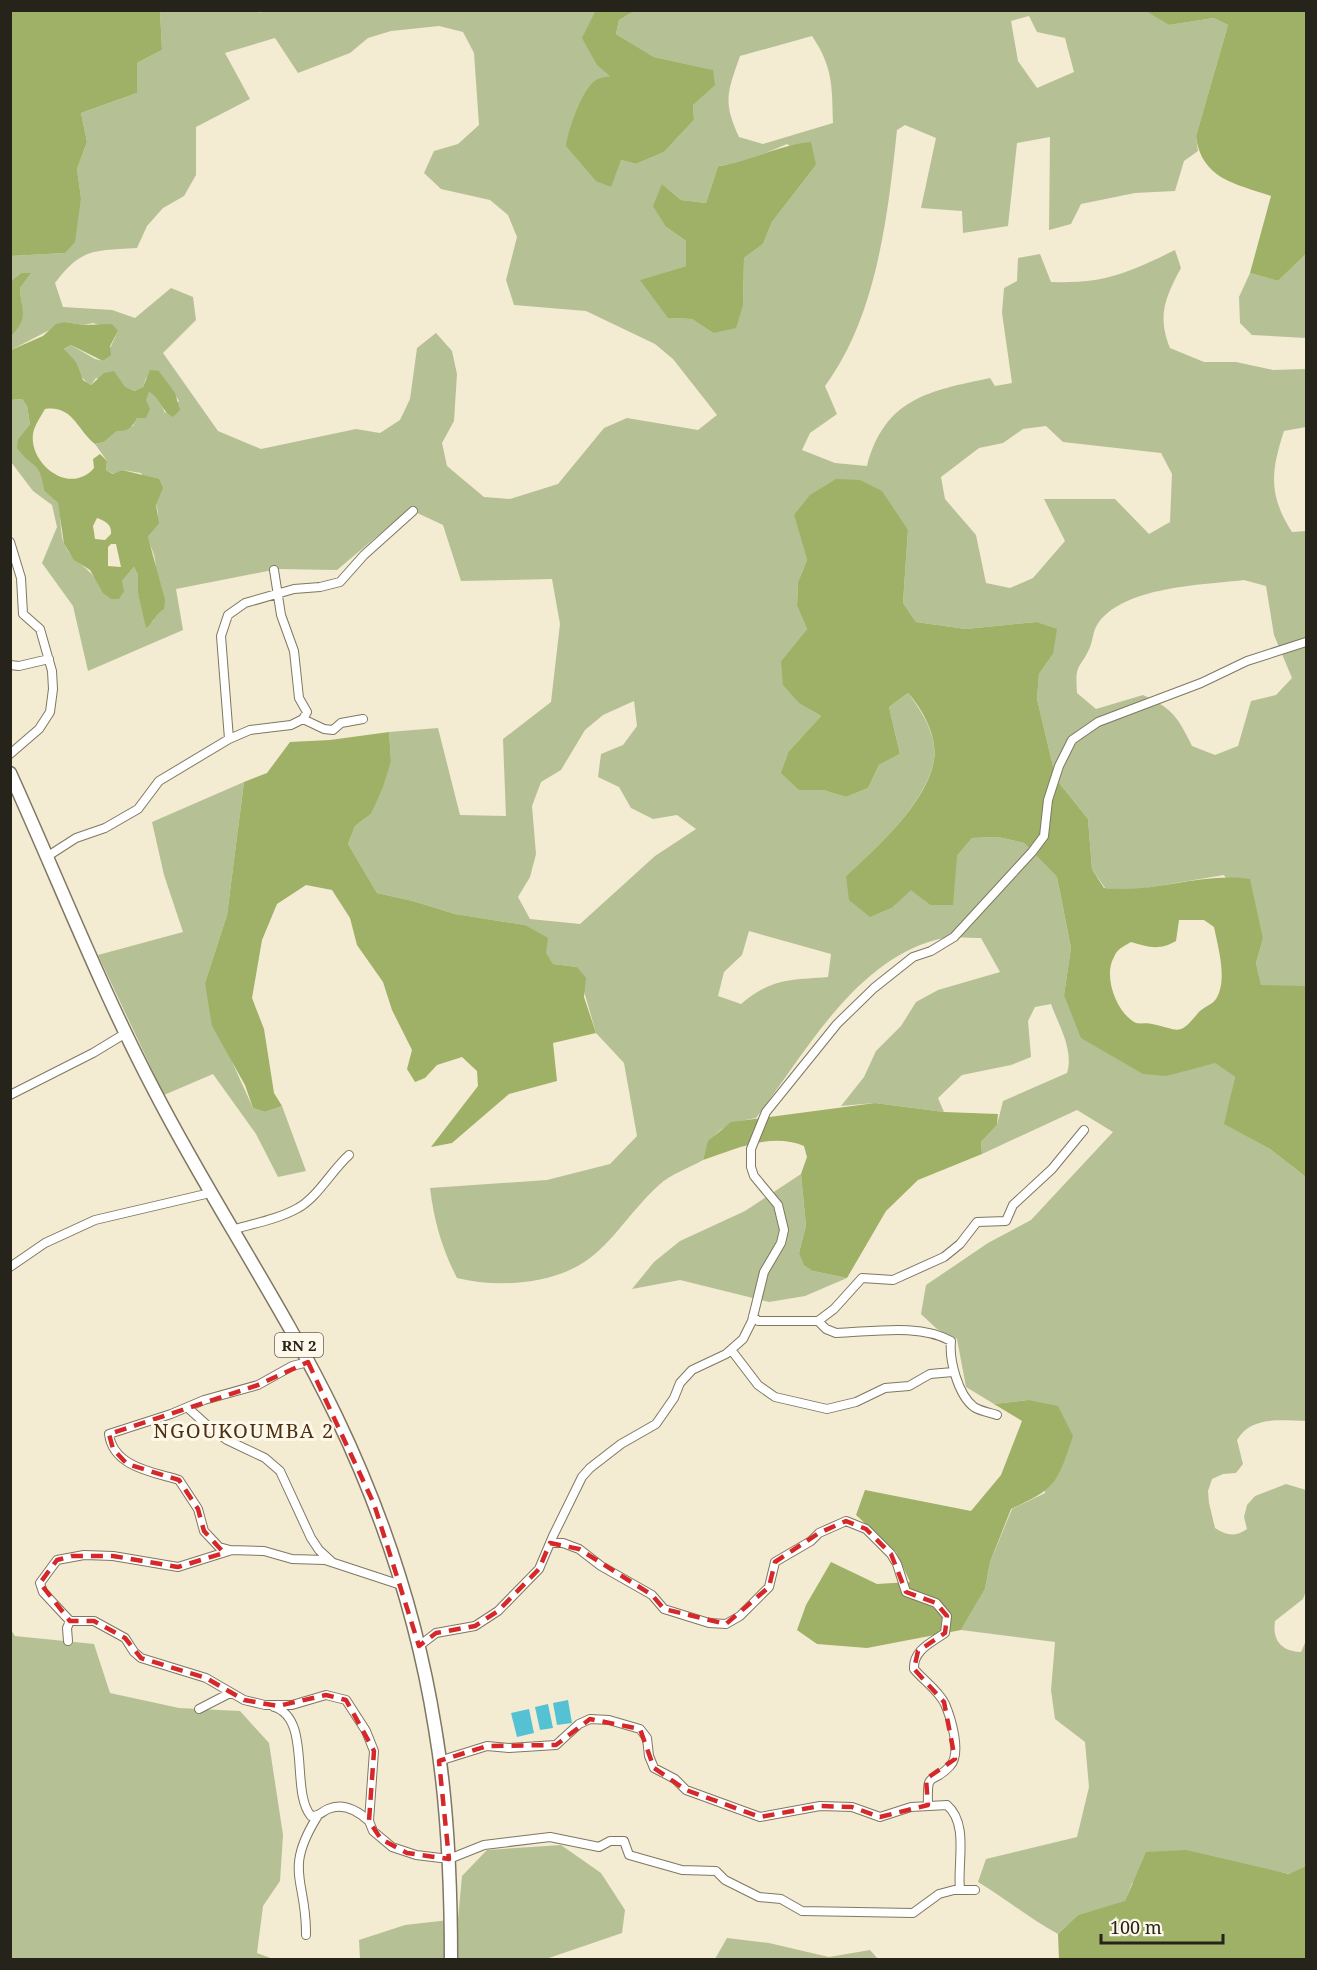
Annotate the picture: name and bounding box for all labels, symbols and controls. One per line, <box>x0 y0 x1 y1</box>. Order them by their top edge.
road number: RN 2 <box>275 1333 323 1357</box>
district label: NGOUKOUMBA 2 <box>153 1417 335 1444</box>
scale bar <box>1101 1907 1222 1945</box>
text: 100 m <box>1110 1915 1162 1939</box>

